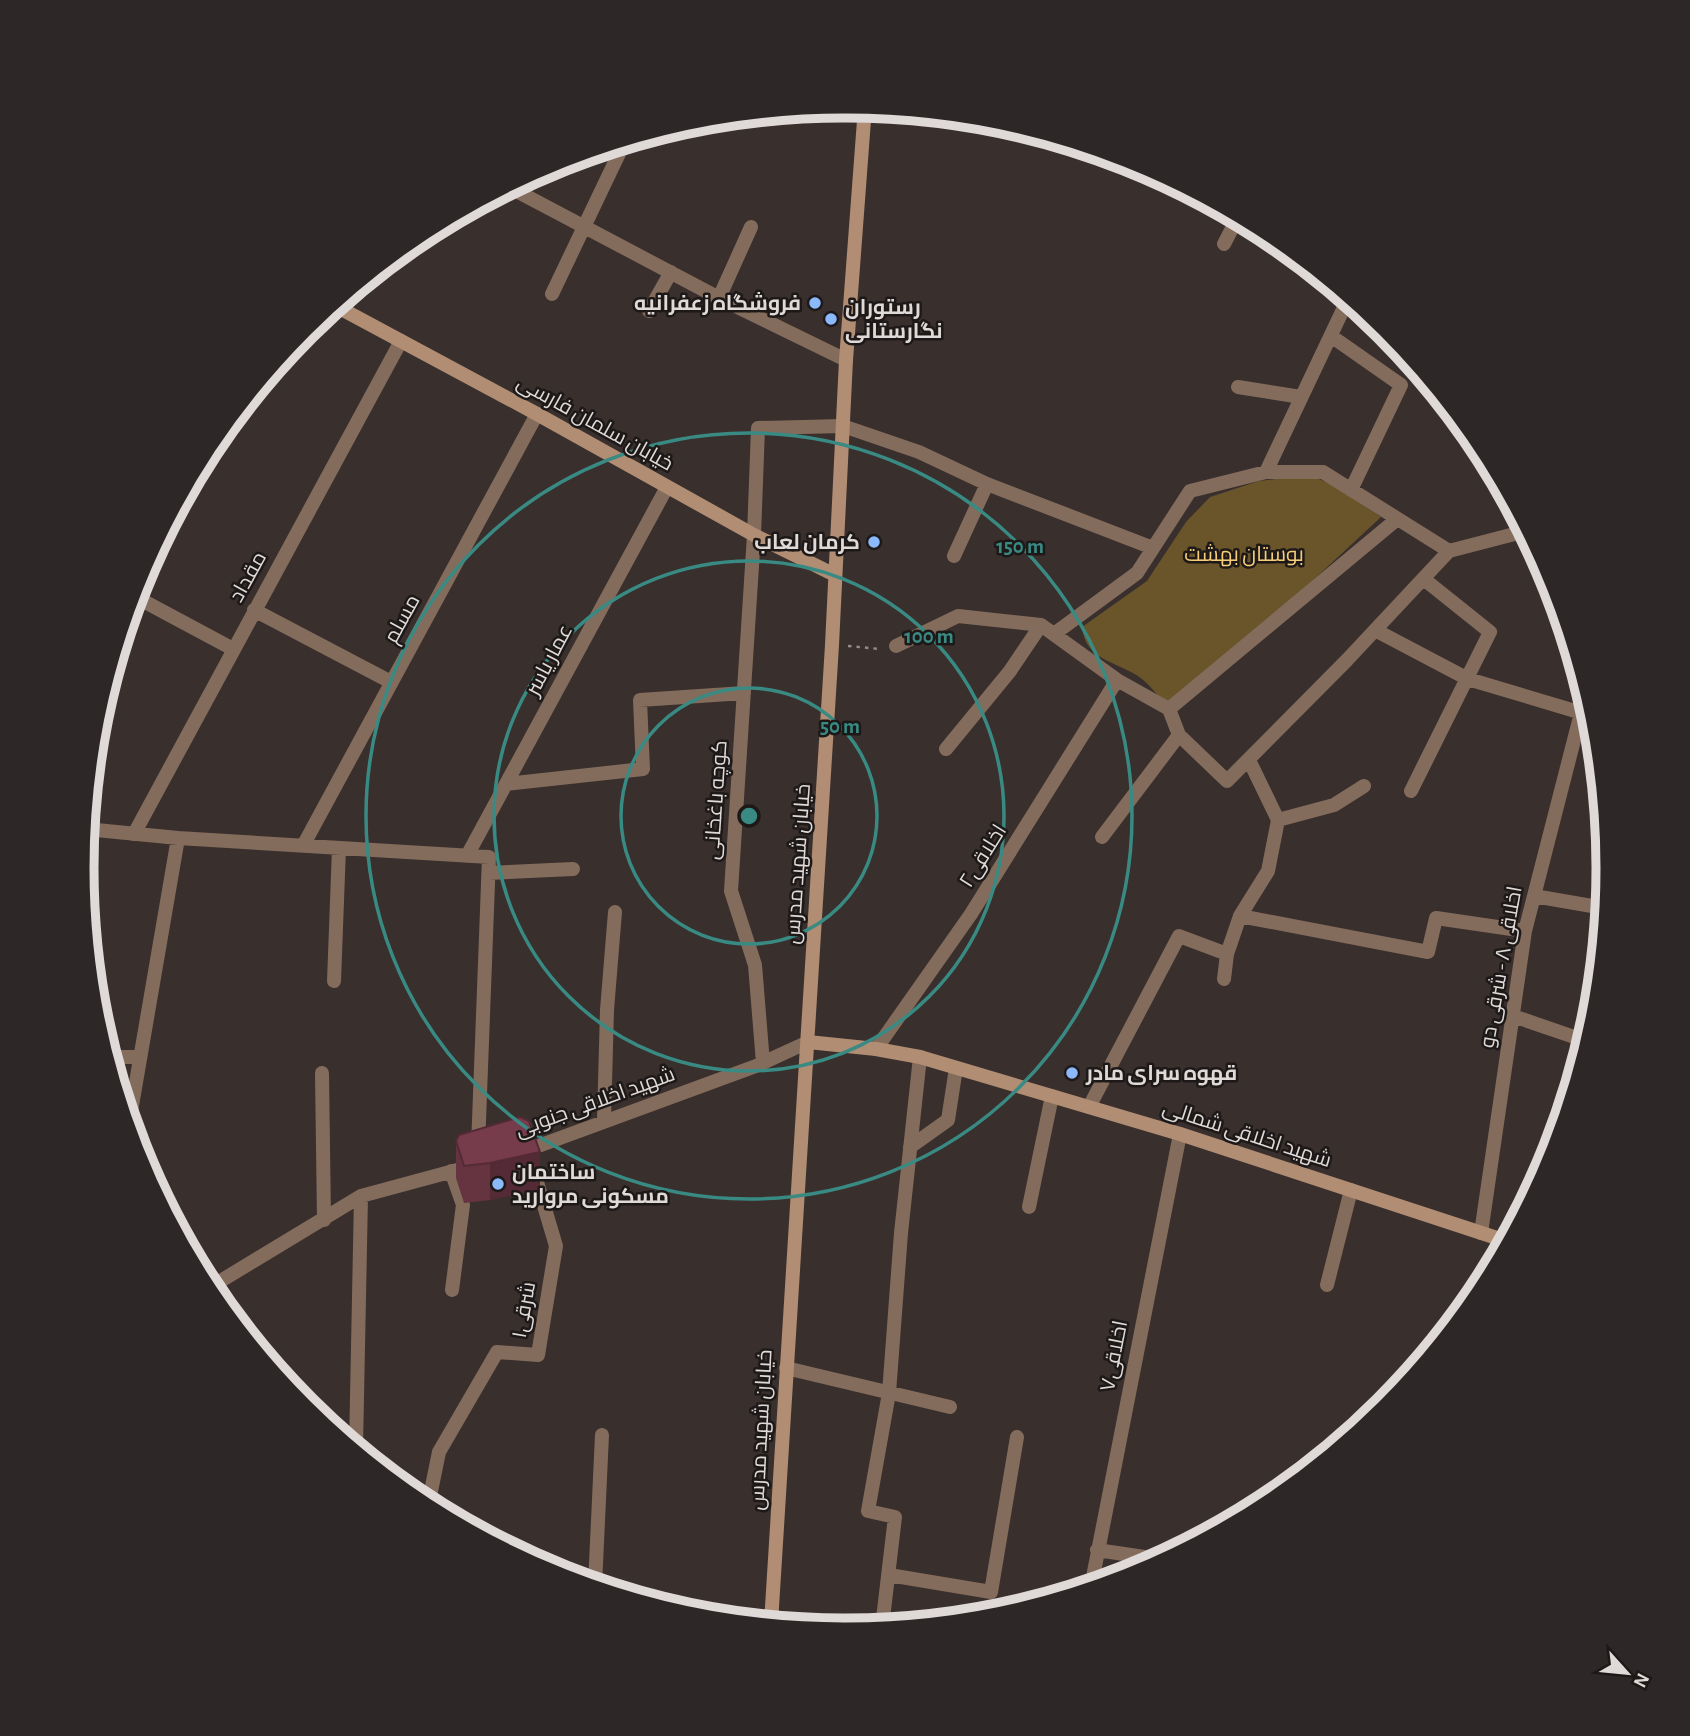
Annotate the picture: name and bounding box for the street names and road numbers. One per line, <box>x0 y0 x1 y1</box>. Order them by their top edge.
street label: خیابان سلمان فارسی <box>512 371 677 476</box>
street label: مقداد <box>226 548 270 606</box>
street label: مسلم <box>380 591 426 648</box>
street label: عمار یاسر <box>521 621 577 700</box>
street label: کوچه باغخانی <box>701 740 734 861</box>
street label: خیابان شهید مدرس <box>782 783 816 945</box>
street label: اخلاقی۲ <box>956 821 1012 892</box>
street label: اخلاقی ۸ - شرقی دو <box>1476 884 1528 1050</box>
street label: شهید اخلاقی جنوبی <box>512 1063 678 1143</box>
street label: شهید اخلاقی شمالی <box>1159 1097 1334 1173</box>
street label: شرقی۱ <box>509 1280 541 1340</box>
street label: اخلاقی۷ <box>1097 1319 1133 1394</box>
street label: خیابان شهید مدرس <box>746 1349 778 1511</box>

